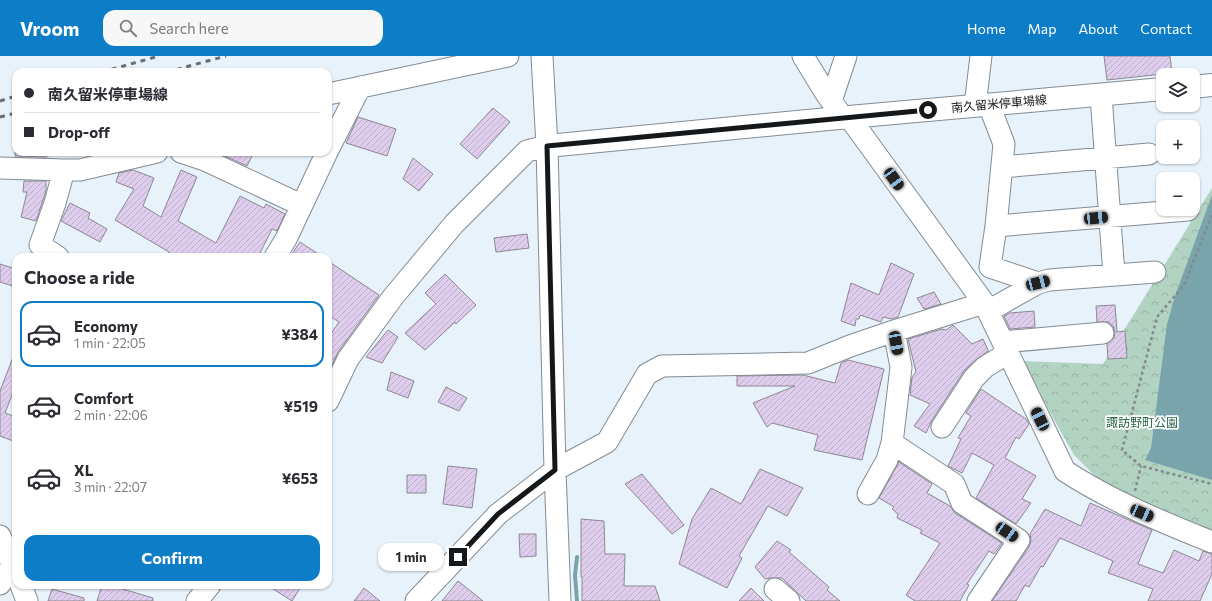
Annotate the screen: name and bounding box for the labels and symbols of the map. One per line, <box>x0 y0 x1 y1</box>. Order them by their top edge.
street label: 南久留米停車場線 <box>950 92 1047 114</box>
route start <box>919 101 937 119</box>
car <box>882 166 906 192</box>
car <box>1084 211 1108 225</box>
car <box>1025 274 1051 292</box>
car <box>888 330 904 356</box>
car <box>1029 406 1051 432</box>
park label: 諏訪野町公園 <box>1106 415 1178 429</box>
car <box>1129 503 1155 523</box>
car <box>994 520 1020 544</box>
callout: 1 min <box>378 543 444 571</box>
route end <box>449 548 467 566</box>

